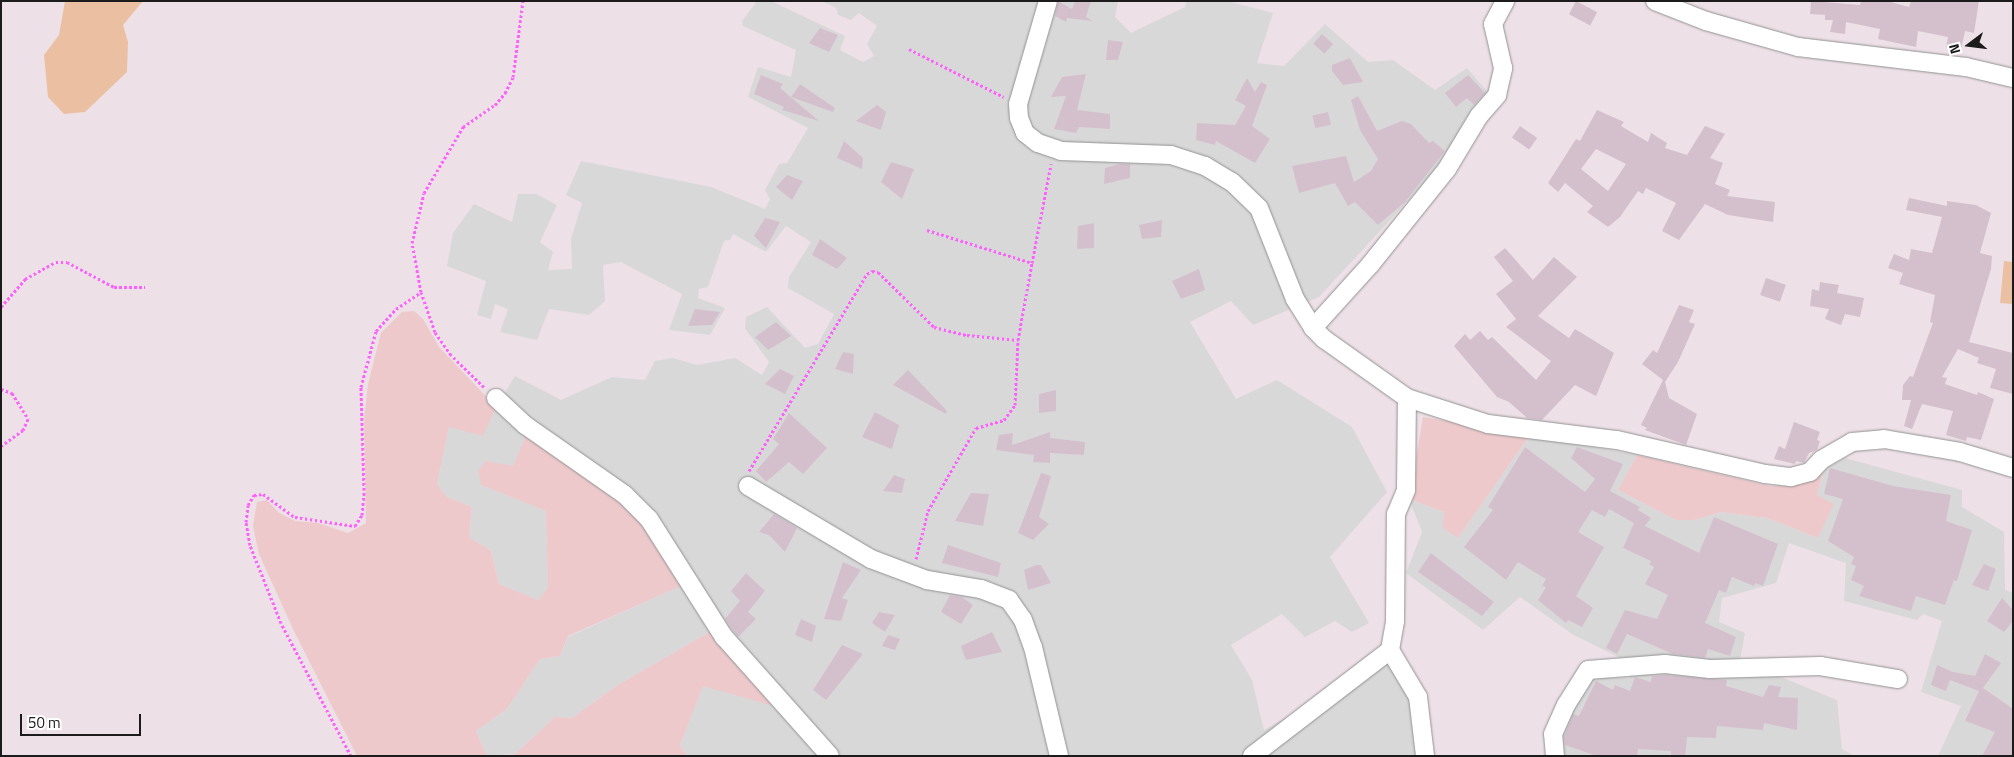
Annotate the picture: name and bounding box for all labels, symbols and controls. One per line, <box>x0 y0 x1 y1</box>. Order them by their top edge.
north arrow <box>1944 20 1994 70</box>
text: N <box>1943 42 1965 56</box>
scale bar <box>22 704 144 736</box>
text: 50 m <box>28 711 61 734</box>

